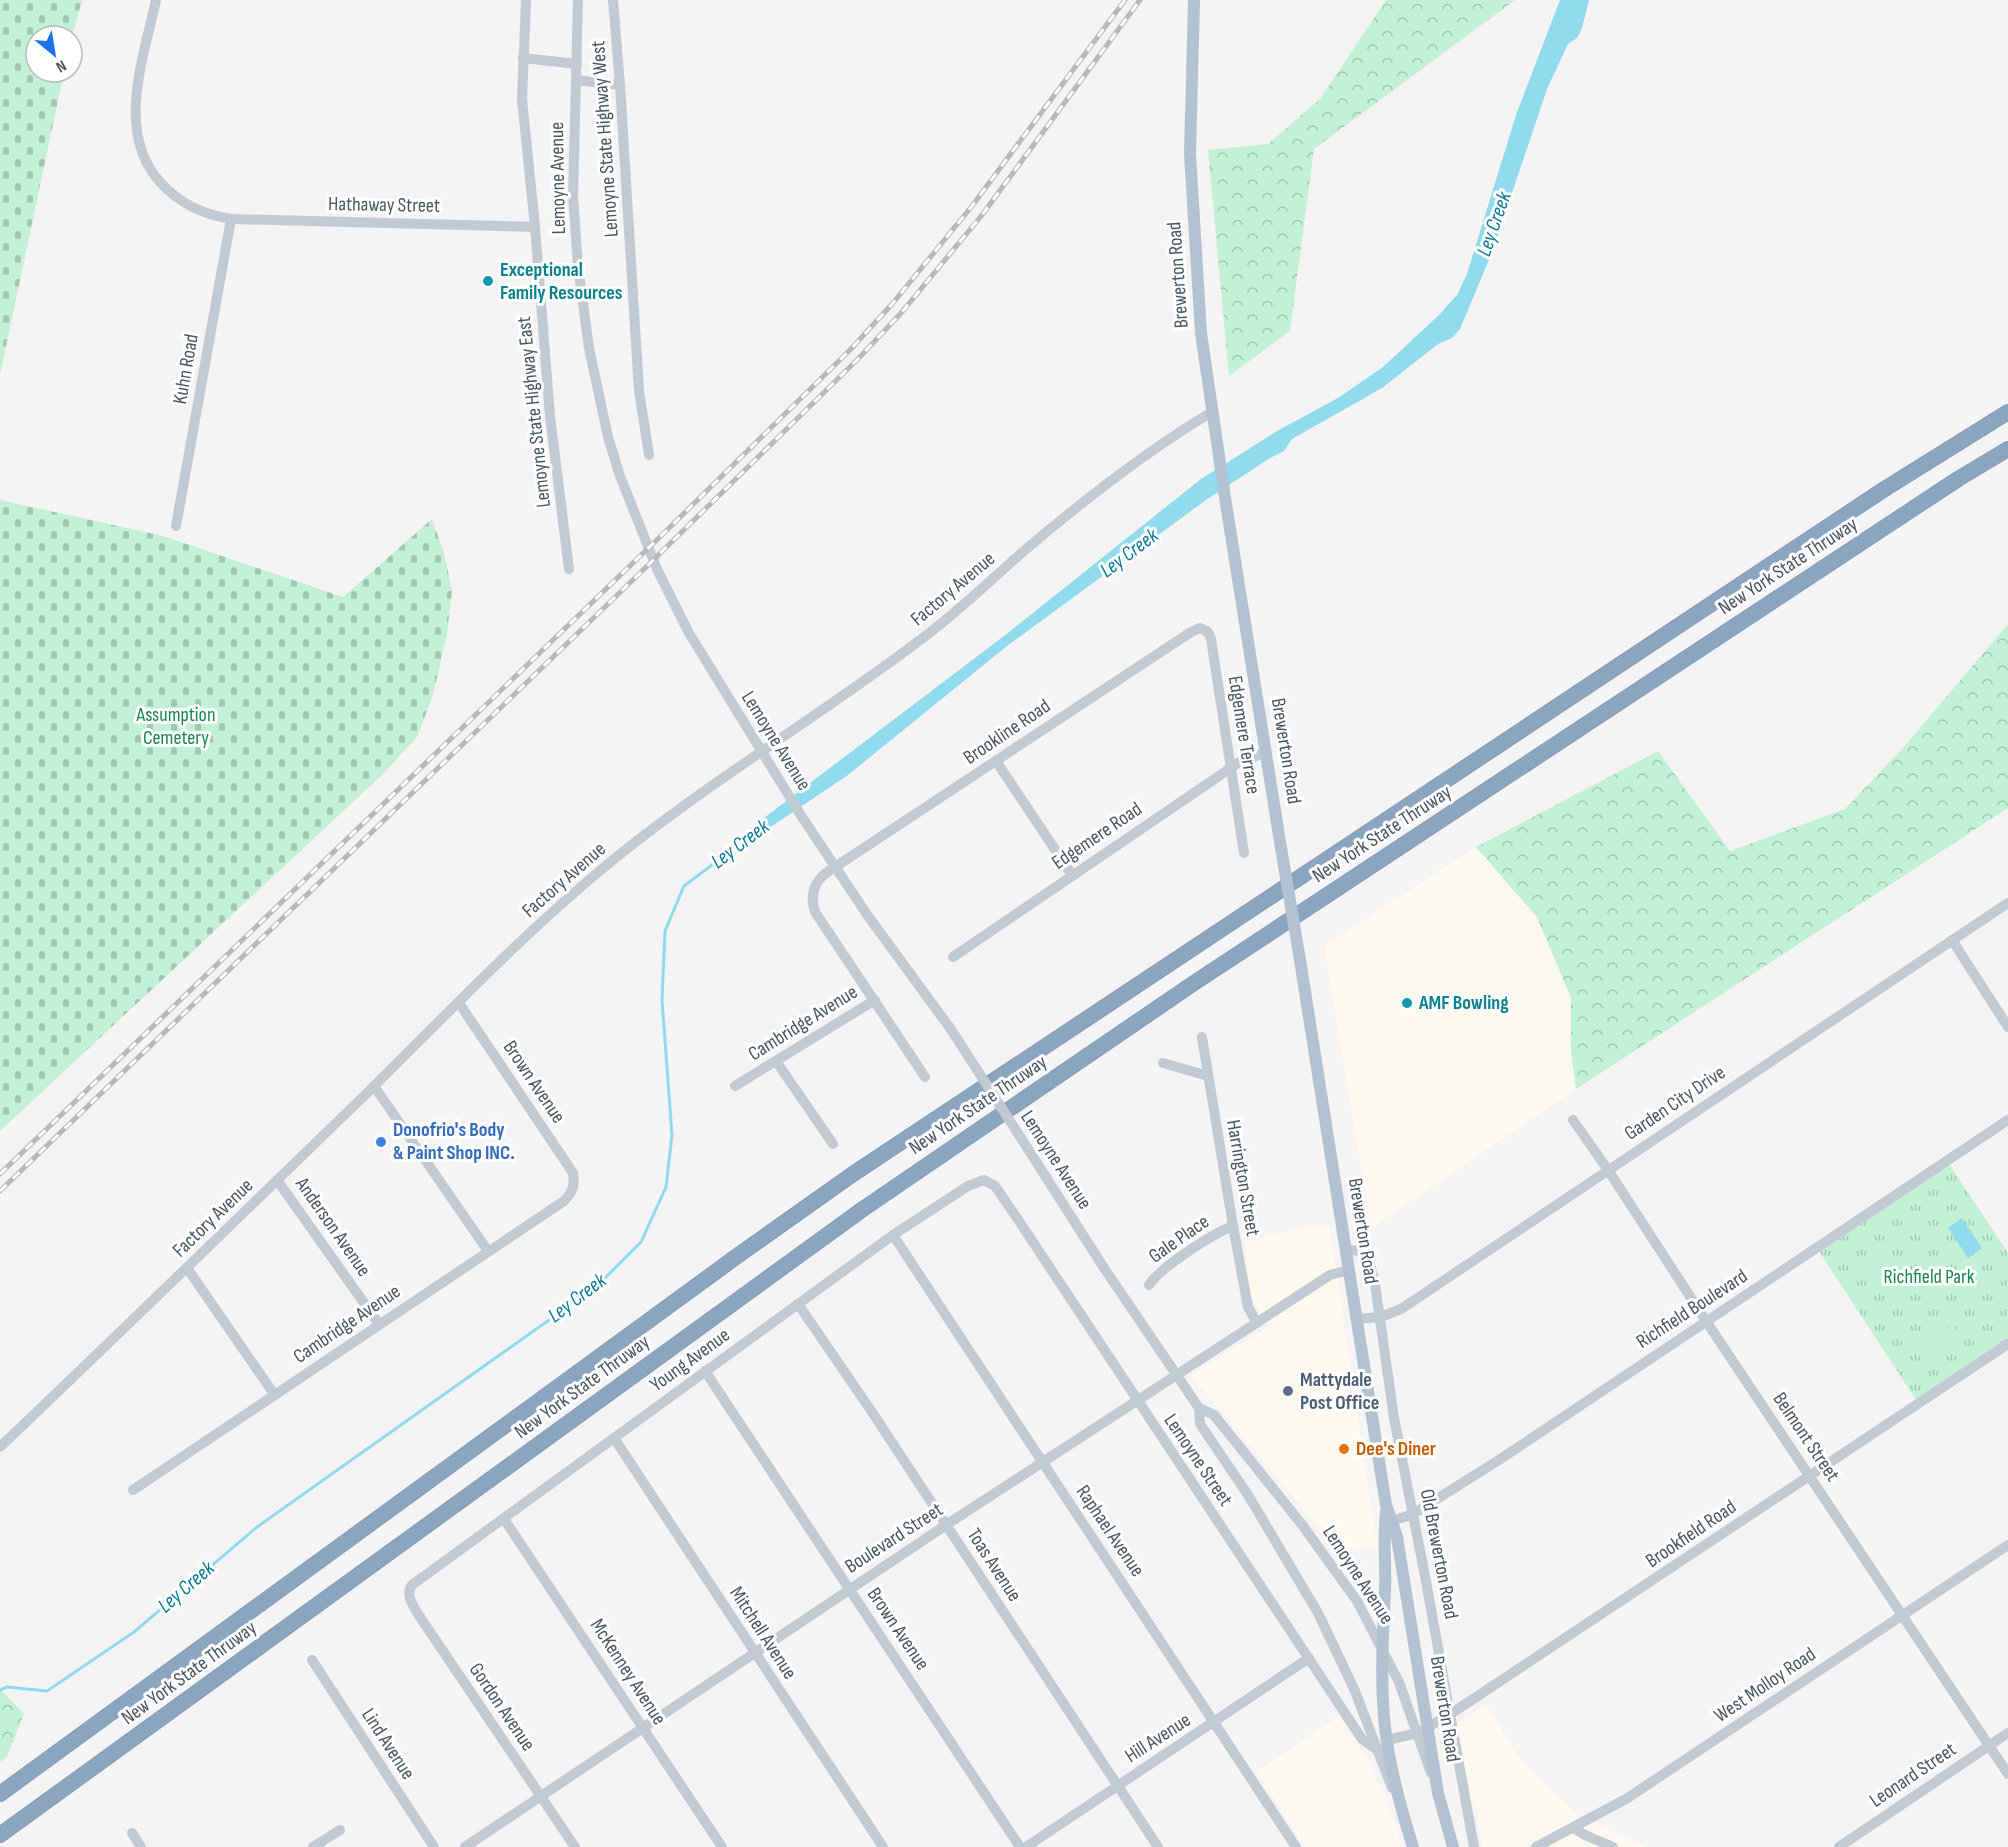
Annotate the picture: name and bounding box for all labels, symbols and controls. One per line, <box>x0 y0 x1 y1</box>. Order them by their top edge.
north arrow <box>24 24 84 84</box>
street label: Lemoyne State Highway West <box>586 40 624 238</box>
text: N <box>52 55 69 76</box>
street label: Lemoyne Avenue <box>545 121 571 235</box>
water label: Ley Creek <box>1471 187 1517 259</box>
street label: Hathaway Street <box>328 192 440 218</box>
street label: Brewerton Road <box>1162 221 1194 329</box>
place label: Exceptional Family Resources <box>500 258 623 305</box>
marker: Exceptional Family Resources <box>481 274 495 288</box>
street label: Lemoyne State Highway East <box>512 315 556 509</box>
street label: Kuhn Road <box>168 332 204 406</box>
street label: New York State Thruway <box>1714 512 1862 620</box>
water label: Ley Creek <box>1095 522 1164 583</box>
street label: Factory Avenue <box>906 547 1000 631</box>
street label: Edgemere Terrace <box>1223 674 1265 796</box>
street label: Lemoyne Avenue <box>736 687 816 795</box>
street label: Brookline Road <box>959 694 1055 770</box>
street label: Brewerton Road <box>1266 696 1306 806</box>
park label: Assumption Cemetery <box>136 703 215 750</box>
street label: New York State Thruway <box>1308 780 1456 888</box>
street label: Edgemere Road <box>1047 797 1147 875</box>
water label: Ley Creek <box>706 813 775 874</box>
street label: Factory Avenue <box>517 837 611 923</box>
street label: Cambridge Avenue <box>744 980 862 1066</box>
place label: AMF Bowling <box>1418 991 1509 1015</box>
marker: AMF Bowling <box>1400 996 1414 1010</box>
street label: Brown Avenue <box>498 1036 570 1128</box>
street label: New York State Thruway <box>905 1050 1052 1160</box>
street label: Garden City Drive <box>1620 1060 1730 1146</box>
street label: Lemoyne Avenue <box>1015 1106 1097 1214</box>
place label: Donofrio's Body & Paint Shop INC. <box>393 1118 515 1165</box>
street label: Harrington Street <box>1221 1118 1265 1238</box>
marker: Donofrio's Body & Paint Shop INC. <box>374 1135 388 1149</box>
street label: Anderson Avenue <box>289 1172 376 1281</box>
street label: Factory Avenue <box>168 1174 258 1262</box>
street label: Brewerton Road <box>1343 1176 1383 1286</box>
street label: Gale Place <box>1144 1210 1214 1268</box>
street label: Richfield Boulevard <box>1632 1264 1752 1354</box>
park label: Richfield Park <box>1884 1265 1975 1289</box>
water label: Ley Creek <box>543 1267 612 1328</box>
street label: Cambridge Avenue <box>289 1279 405 1369</box>
street label: Young Avenue <box>645 1323 735 1397</box>
street label: New York State Thruway <box>510 1330 654 1444</box>
place label: Mattydale Post Office <box>1300 1368 1379 1415</box>
marker: Mattydale Post Office <box>1281 1384 1295 1398</box>
street label: Belmont Street <box>1768 1388 1844 1486</box>
street label: Lemoyne Street <box>1158 1409 1238 1511</box>
place label: Dee's Diner <box>1356 1437 1436 1461</box>
marker: Dee's Diner <box>1337 1442 1351 1456</box>
street label: Raphael Avenue <box>1071 1481 1149 1581</box>
street label: Old Brewerton Road <box>1415 1487 1463 1621</box>
street label: Brookfield Road <box>1641 1495 1741 1573</box>
street label: Boulevard Street <box>841 1498 947 1578</box>
street label: Lemoyne Avenue <box>1317 1521 1399 1629</box>
street label: Toas Avenue <box>962 1524 1026 1606</box>
water label: Ley Creek <box>153 1555 220 1618</box>
street label: Mitchell Avenue <box>724 1582 802 1684</box>
street label: Brown Avenue <box>862 1583 934 1675</box>
street label: McKenney Avenue <box>585 1615 671 1729</box>
street label: New York State Thruway <box>117 1616 261 1730</box>
street label: West Molloy Road <box>1710 1642 1820 1728</box>
street label: Brewerton Road <box>1425 1654 1465 1764</box>
street label: Gordon Avenue <box>464 1658 540 1756</box>
street label: Lind Avenue <box>356 1704 420 1784</box>
street label: Hill Avenue <box>1121 1708 1195 1768</box>
street label: Leonard Street <box>1865 1737 1961 1813</box>

